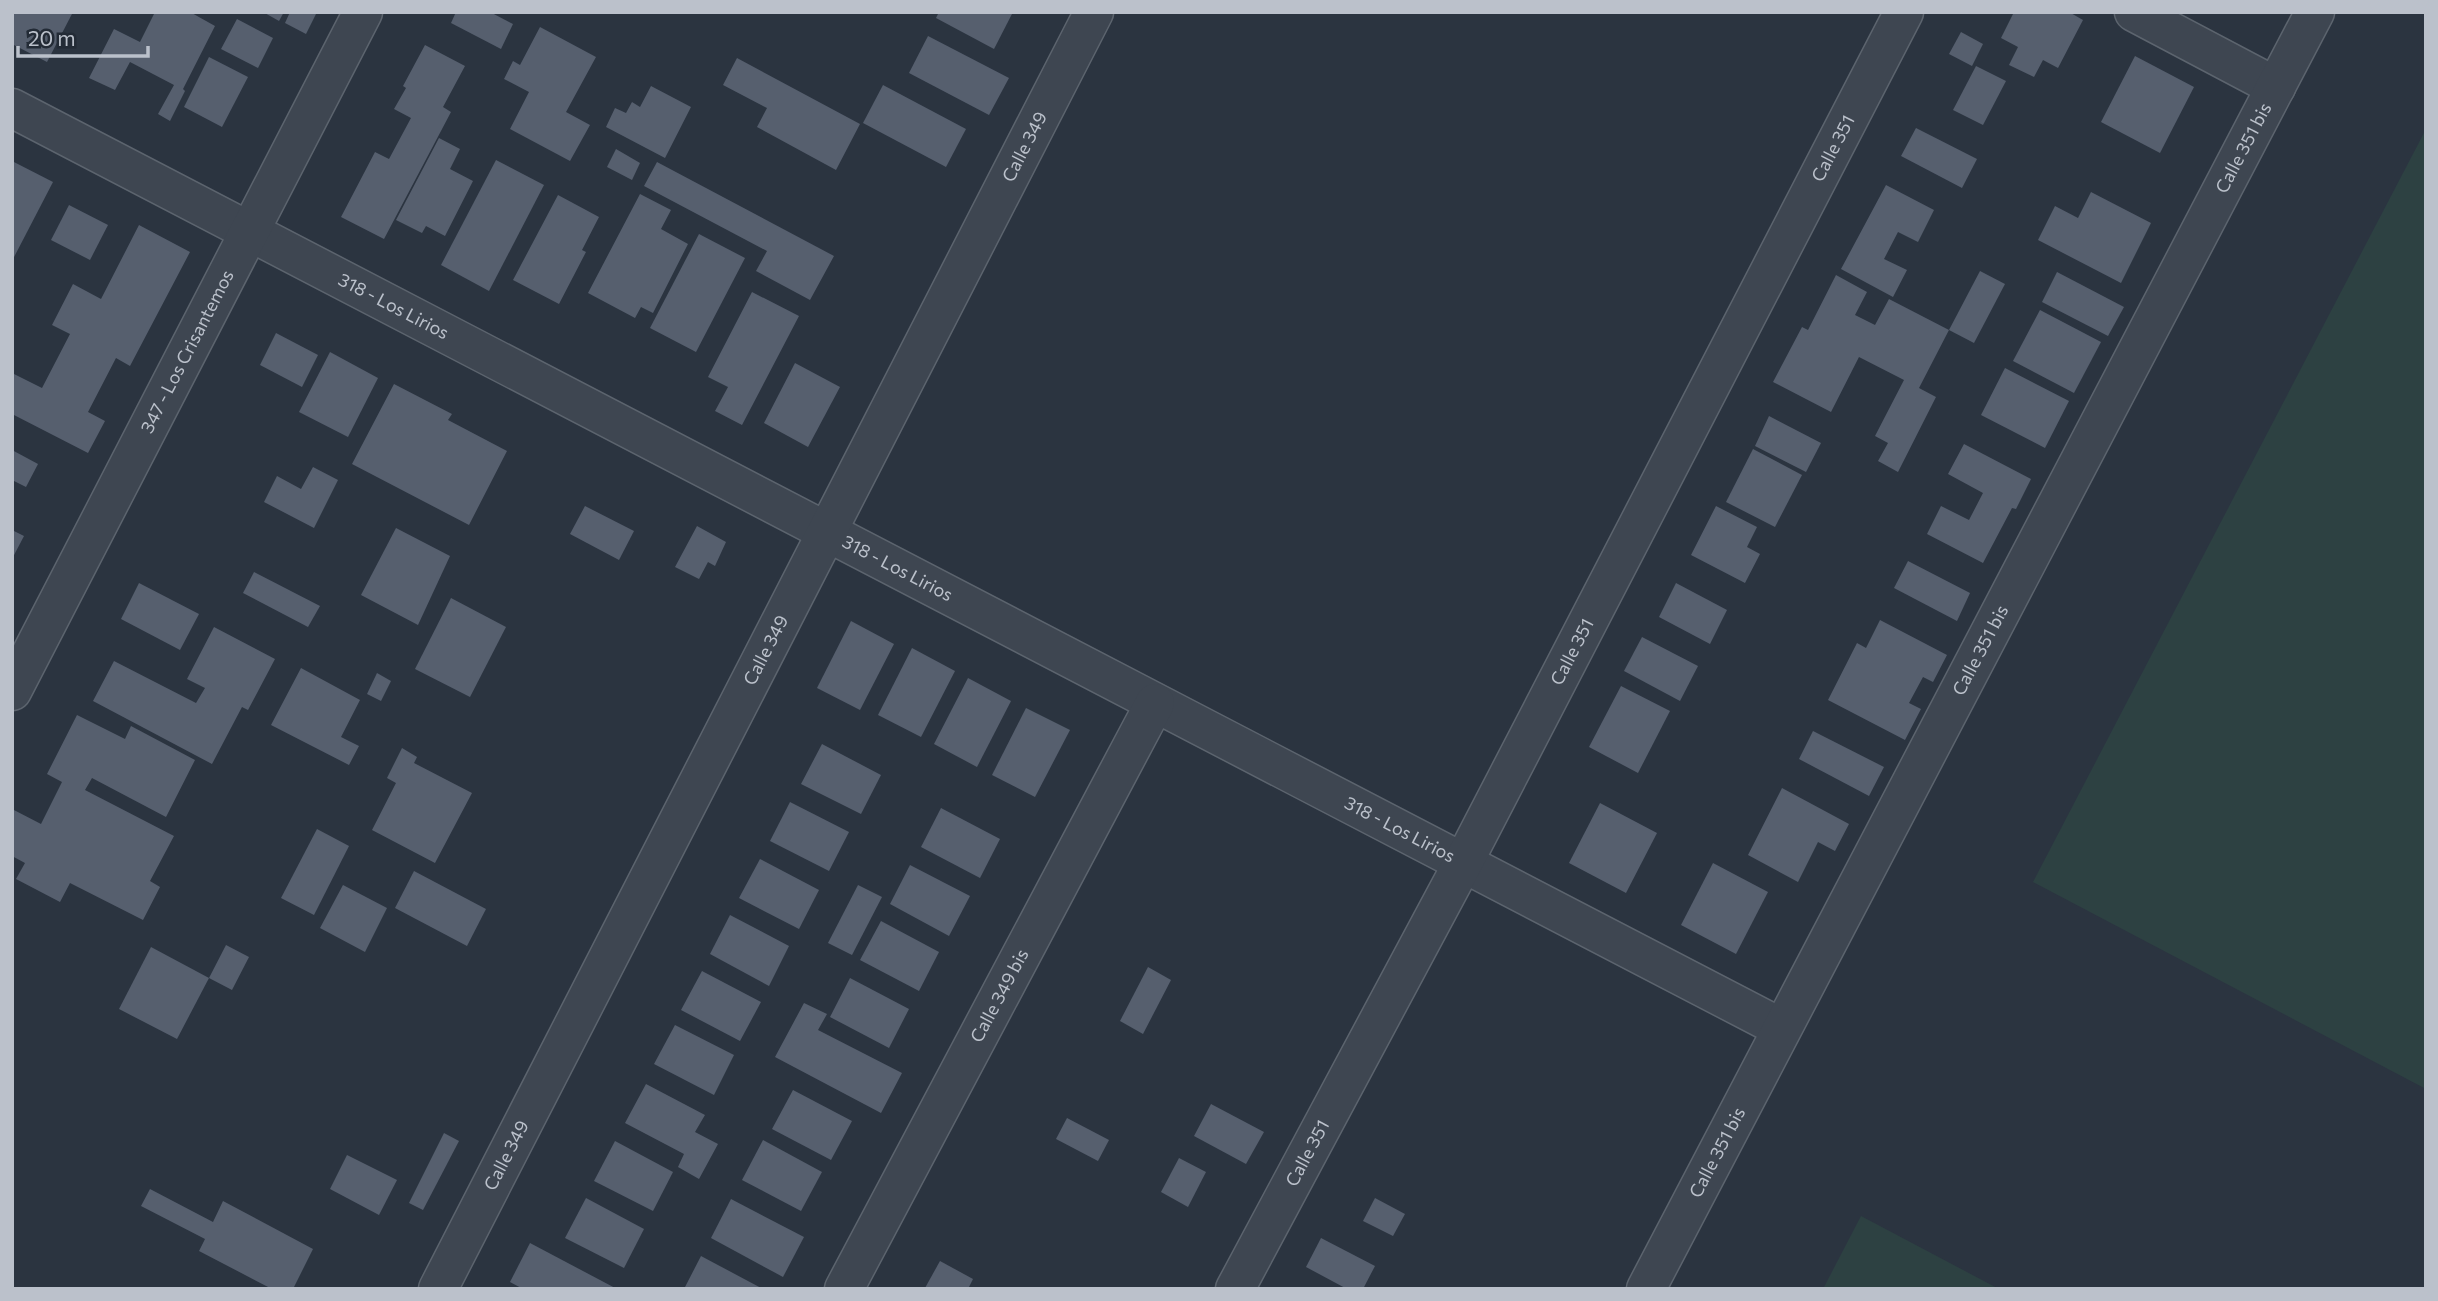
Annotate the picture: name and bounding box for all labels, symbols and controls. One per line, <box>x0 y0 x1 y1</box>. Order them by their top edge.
scale bar <box>18 14 147 58</box>
text: 20 m <box>28 25 76 50</box>
street label: Calle 351 bis <box>2210 99 2276 197</box>
street label: Calle 349 <box>997 108 1051 185</box>
street label: Calle 351 <box>1806 111 1859 185</box>
street label: 347 - Los Crisantemos <box>135 266 238 437</box>
street label: 318 - Los Lirios <box>335 268 453 343</box>
street label: 318 - Los Lirios <box>839 530 957 605</box>
street label: Calle 351 bis <box>1947 601 2012 699</box>
street label: Calle 349 <box>738 611 792 689</box>
street label: Calle 351 <box>1545 614 1598 688</box>
street label: 318 - Los Lirios <box>1341 791 1459 867</box>
street label: Calle 349 bis <box>965 945 1033 1046</box>
street label: Calle 351 bis <box>1684 1103 1749 1201</box>
street label: Calle 349 <box>479 1116 533 1194</box>
street label: Calle 351 <box>1280 1116 1334 1190</box>

